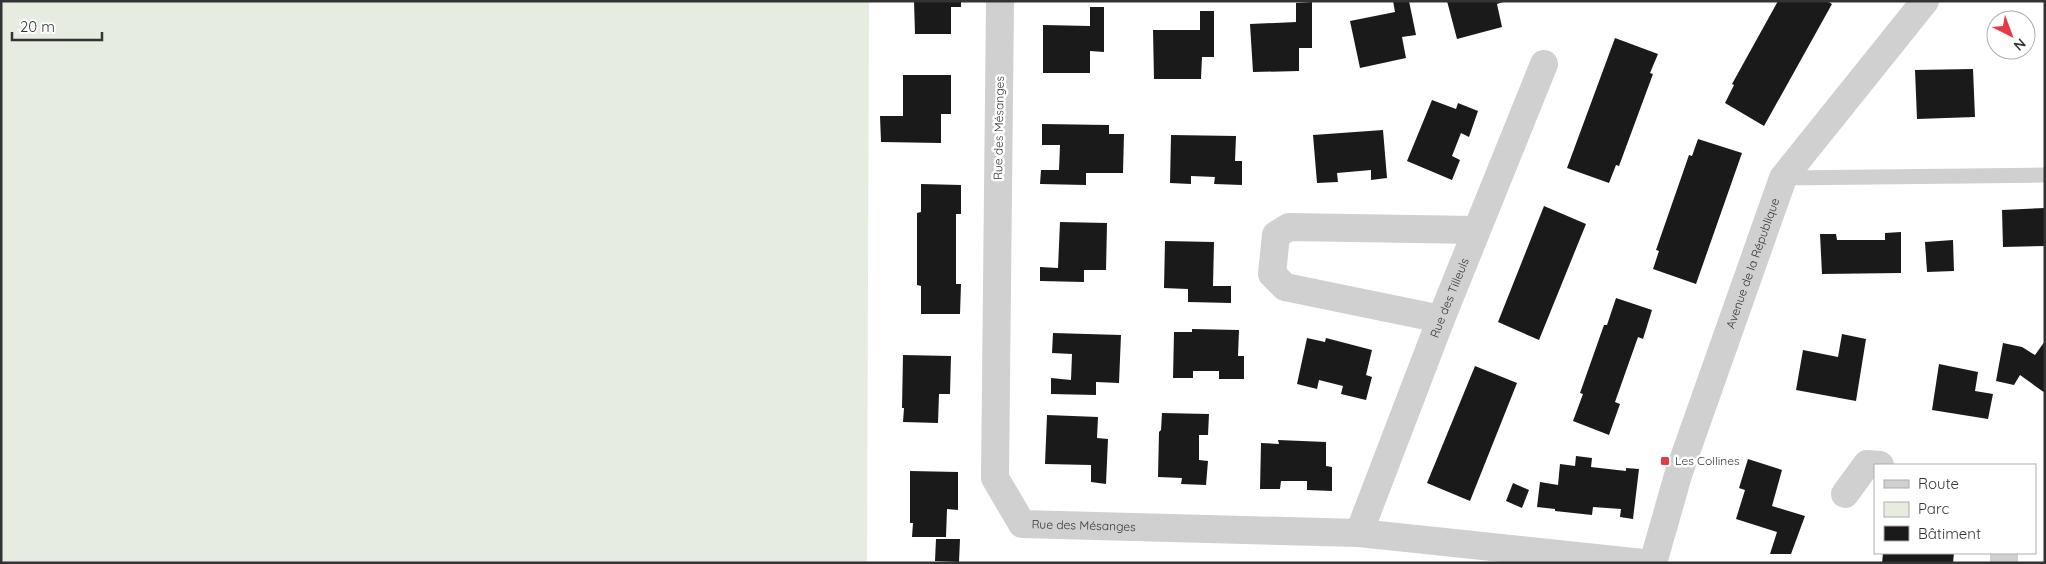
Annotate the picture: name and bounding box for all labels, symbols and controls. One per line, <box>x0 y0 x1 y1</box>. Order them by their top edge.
scale bar <box>12 10 102 42</box>
north arrow <box>1986 10 2036 60</box>
text: 20 m <box>20 17 55 36</box>
text: N <box>2010 35 2030 55</box>
street label: Rue des Mésanges <box>990 75 1007 180</box>
street label: Avenue de la République <box>1722 196 1782 330</box>
street label: Rue des Tilleuls <box>1426 255 1472 340</box>
place label: Les Collines <box>1675 453 1740 468</box>
marker: Les Collines <box>1659 455 1671 467</box>
legend <box>1874 464 2036 554</box>
text: Route <box>1918 474 1959 493</box>
text: Parc <box>1918 499 1949 518</box>
street label: Rue des Mésanges <box>1031 516 1136 534</box>
text: Bâtiment <box>1918 524 1981 543</box>

